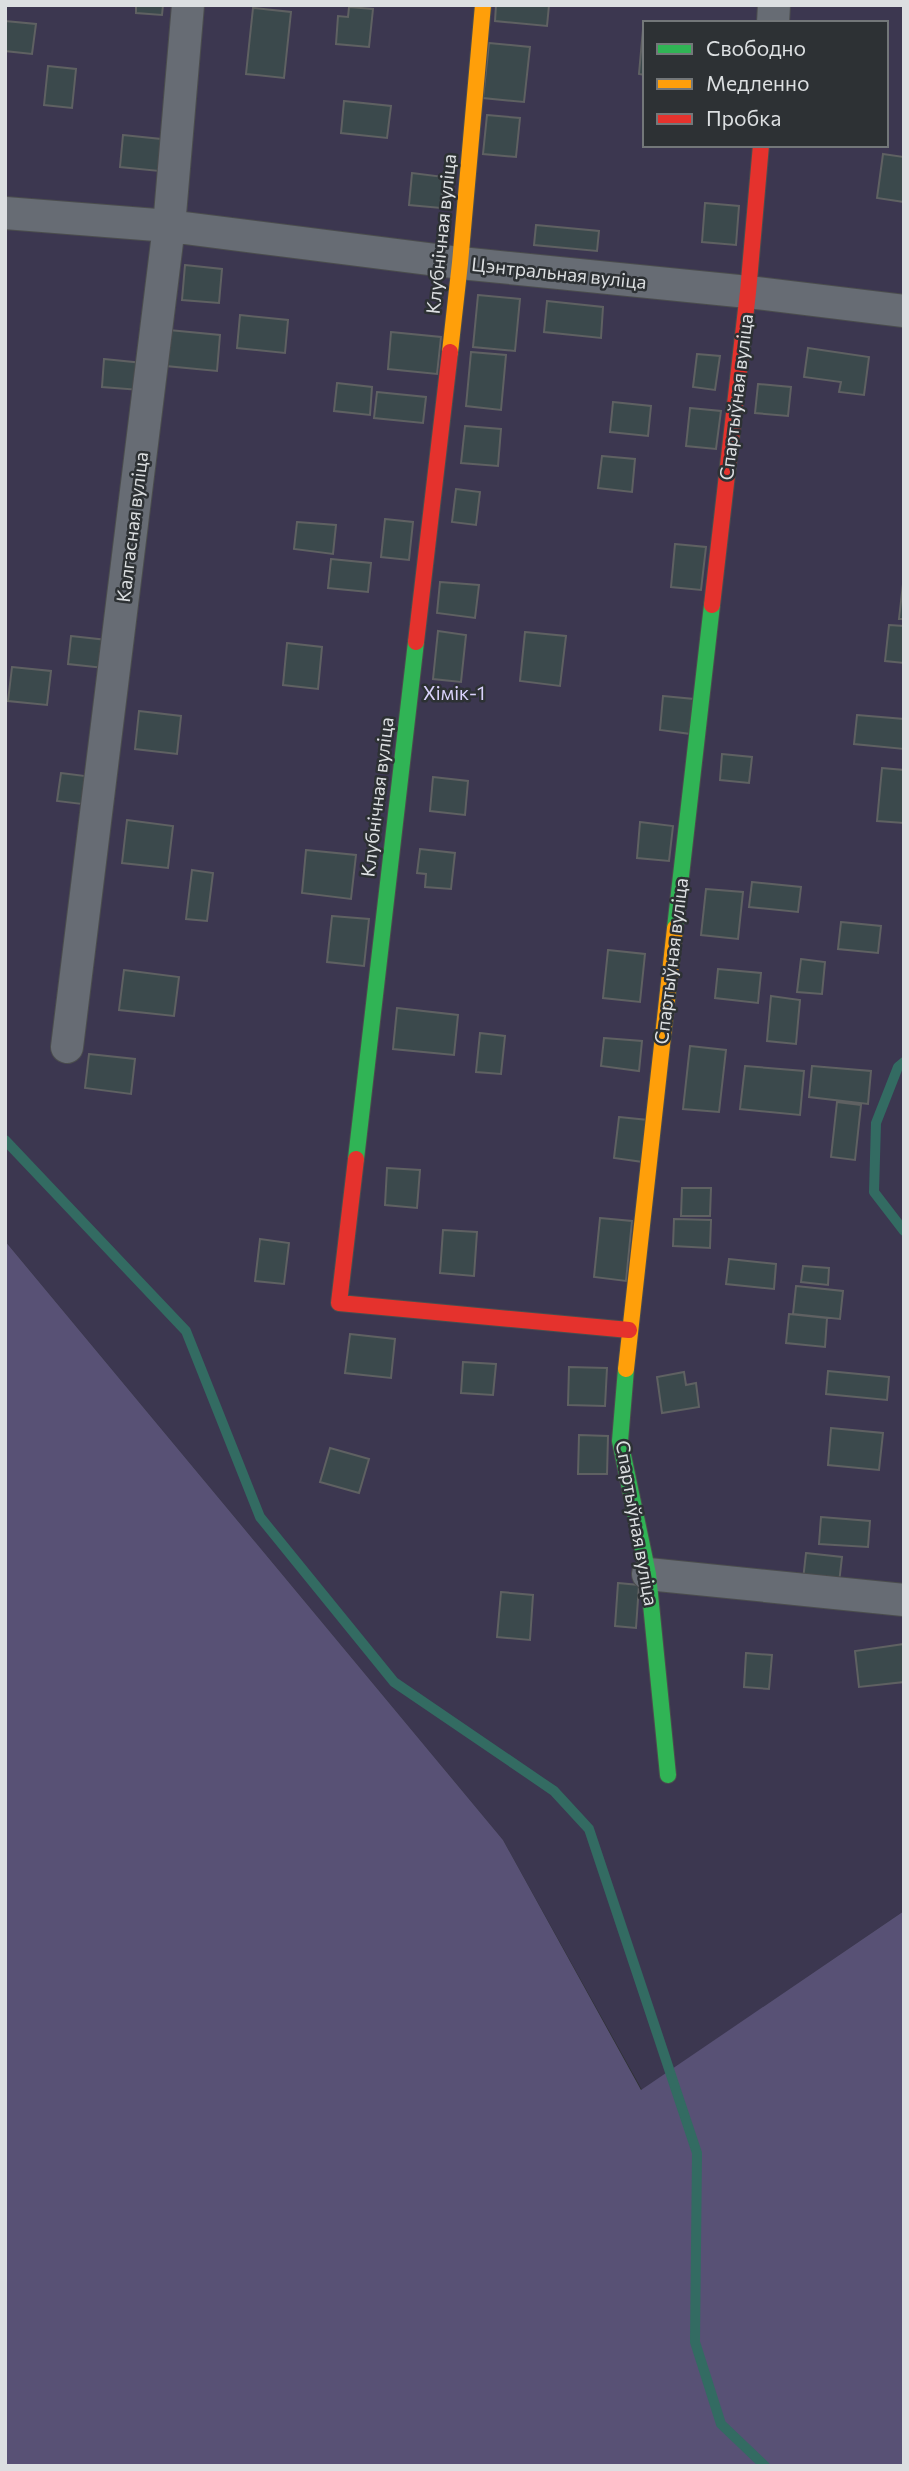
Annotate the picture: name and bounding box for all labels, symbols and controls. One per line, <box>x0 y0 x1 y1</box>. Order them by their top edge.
legend <box>643 21 888 147</box>
text: Свободно <box>706 35 806 60</box>
text: Медленно <box>706 70 810 95</box>
text: Пробка <box>706 105 781 130</box>
street label: Клубнічная вуліца <box>421 153 460 315</box>
street label: Цэнтральная вуліца <box>470 252 648 293</box>
street label: Спартыўная вуліца <box>714 312 757 481</box>
street label: Калгасная вуліца <box>111 450 152 603</box>
park label: Хімік-1 <box>423 681 485 704</box>
street label: Клубнічная вуліца <box>355 716 398 878</box>
street label: Спартыўная вуліца <box>649 876 692 1045</box>
street label: Спартыўная вуліца <box>612 1438 663 1607</box>

